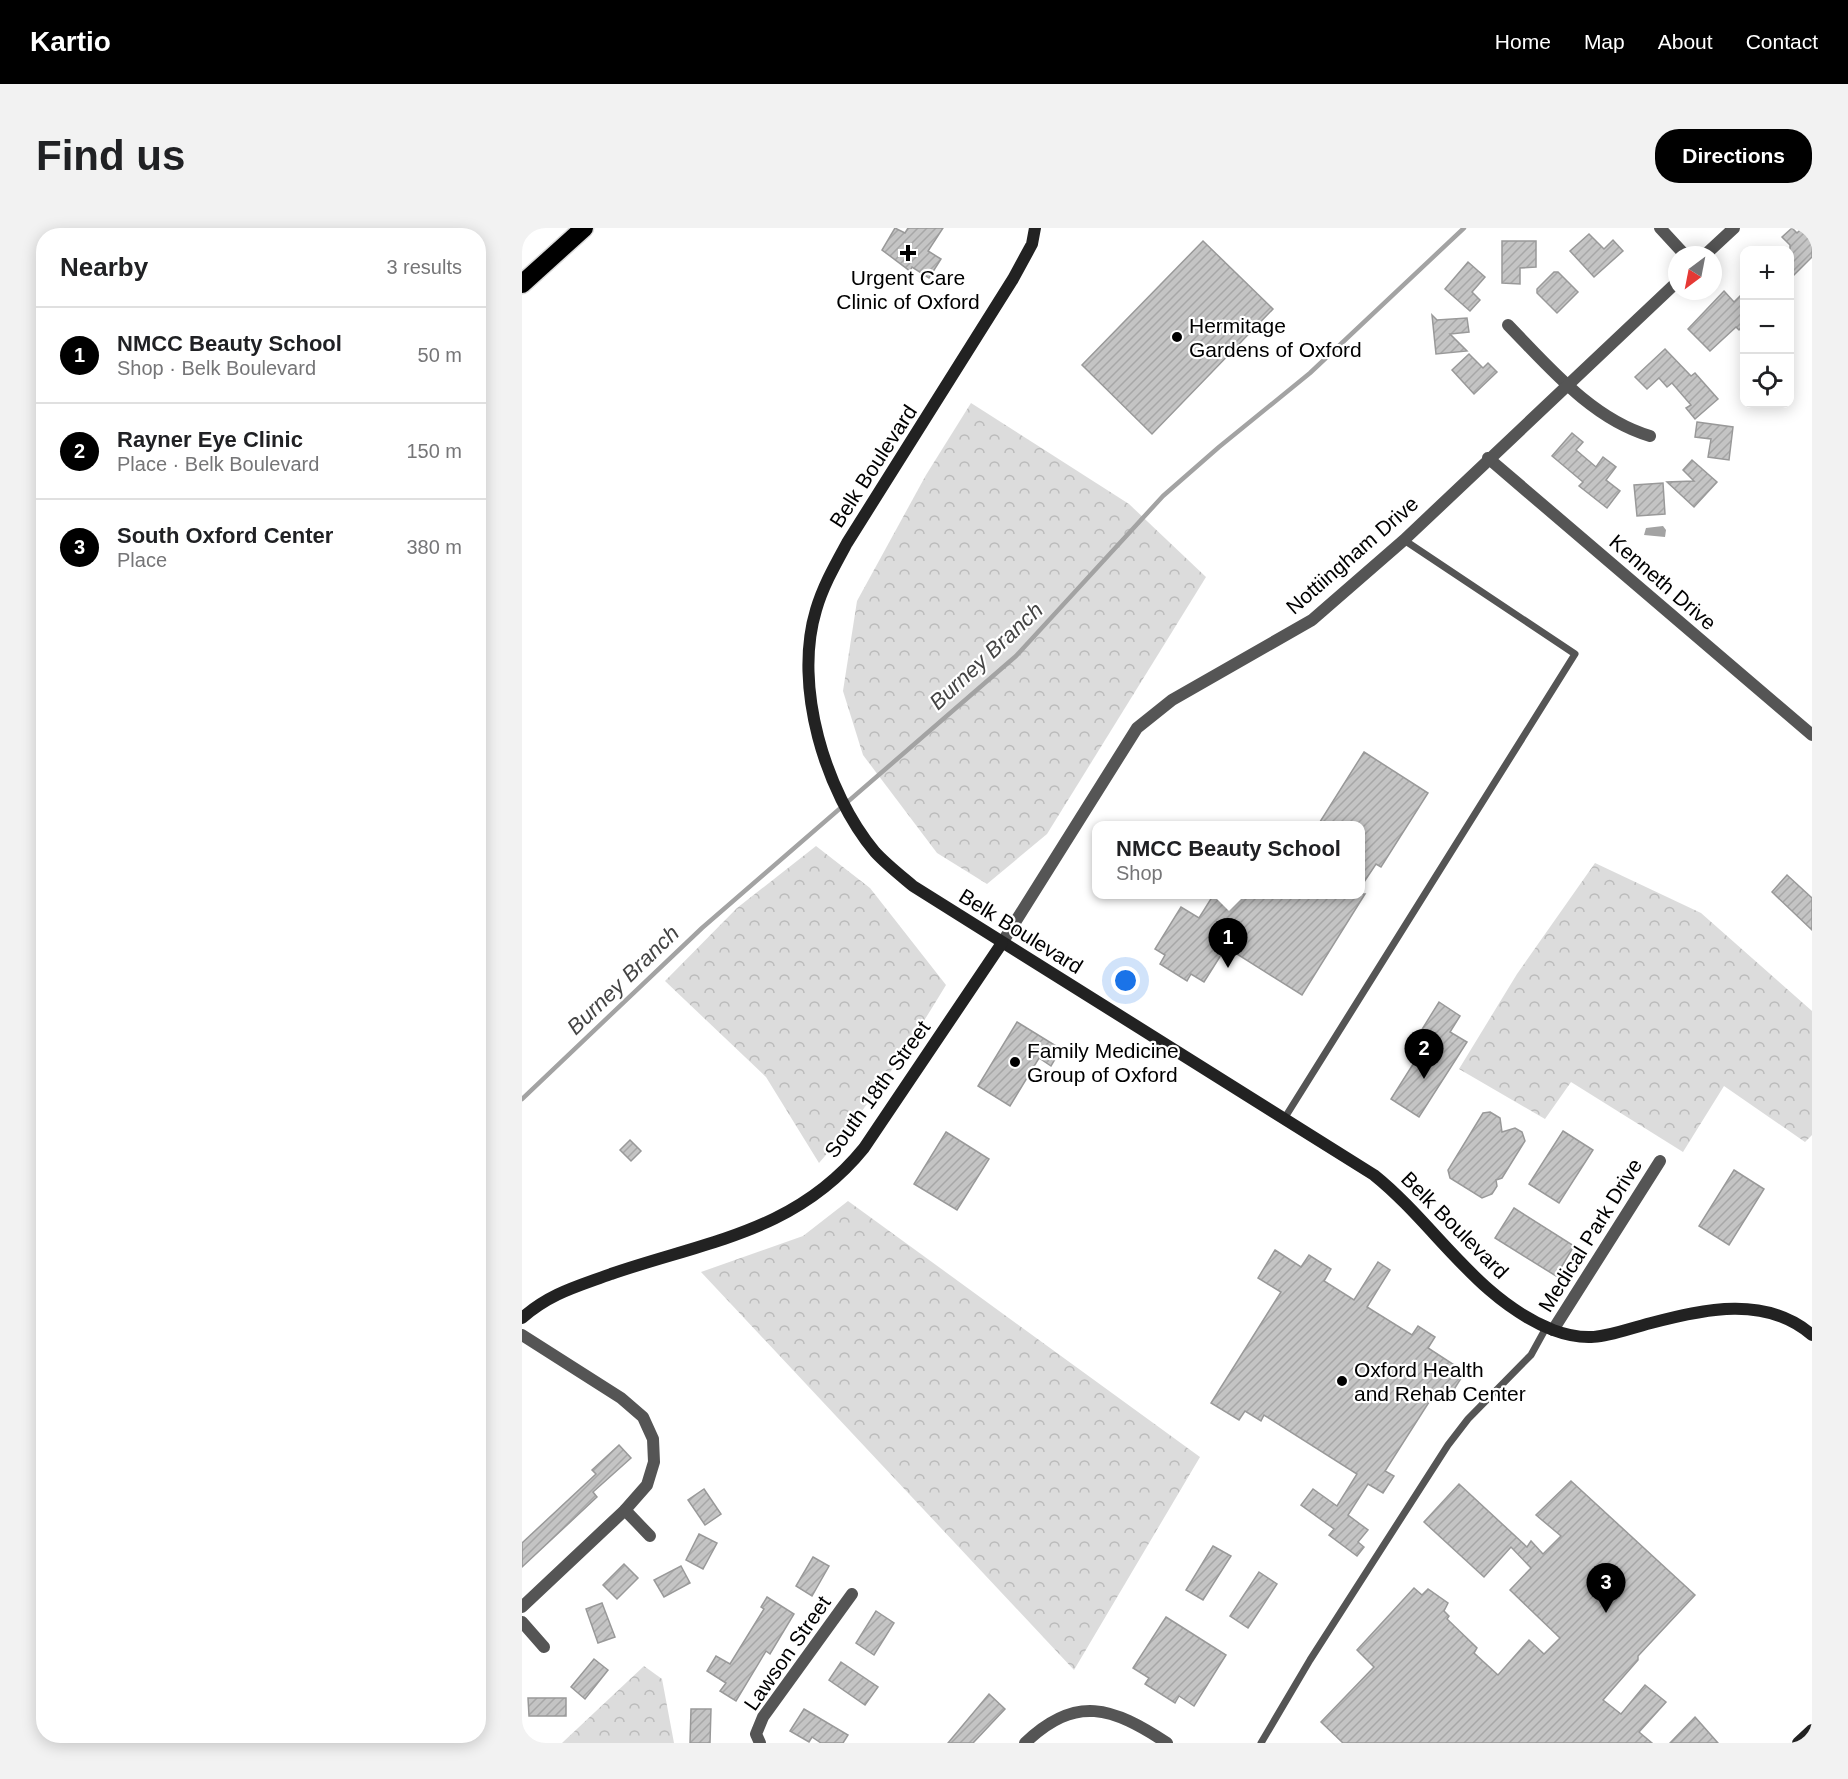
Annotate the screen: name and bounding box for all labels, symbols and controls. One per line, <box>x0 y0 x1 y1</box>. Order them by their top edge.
text: Kartio <box>30 26 111 57</box>
text: Home <box>1495 30 1551 53</box>
text: Map <box>1584 30 1625 53</box>
text: About <box>1658 30 1713 53</box>
text: Contact <box>1746 30 1818 53</box>
button: Directions <box>1655 129 1812 183</box>
text: Find us <box>36 132 185 179</box>
marker: Urgent Care Clinic of Oxford <box>899 244 917 262</box>
north arrow <box>1668 246 1722 300</box>
map controls <box>1740 246 1794 408</box>
button: + <box>1740 246 1794 300</box>
text: Nearby <box>60 252 148 282</box>
text: 3 results <box>386 256 462 278</box>
place label: Urgent Care Clinic of Oxford <box>836 266 980 313</box>
button: − <box>1740 300 1794 354</box>
place label: Hermitage Gardens of Oxford <box>1189 314 1362 361</box>
marker: Hermitage Gardens of Oxford <box>1170 330 1184 344</box>
text: NMCC Beauty School <box>117 331 342 356</box>
text: 1 <box>74 344 85 366</box>
text: 50 m <box>418 344 462 366</box>
button: locate <box>1740 354 1794 408</box>
text: Shop · Belk Boulevard <box>117 357 316 379</box>
street label: Belk Boulevard <box>825 401 921 531</box>
text: Rayner Eye Clinic <box>117 427 303 452</box>
text: 2 <box>74 440 85 462</box>
text: 150 m <box>406 440 462 462</box>
text: Place · Belk Boulevard <box>117 453 319 475</box>
street label: Nottiingham Drive <box>1281 492 1423 618</box>
text: South Oxford Center <box>117 523 333 548</box>
street label: Kenneth Drive <box>1605 530 1721 634</box>
text: 3 <box>74 536 85 558</box>
text: 380 m <box>406 536 462 558</box>
text: Place <box>117 549 167 571</box>
water label: Burney Branch <box>924 597 1048 715</box>
popup <box>1092 821 1365 899</box>
text: NMCC Beauty School <box>1116 836 1341 861</box>
text: Shop <box>1116 862 1163 884</box>
street label: Belk Boulevard <box>955 884 1087 978</box>
pin: 1 <box>1208 918 1248 968</box>
water label: Burney Branch <box>562 920 684 1040</box>
your location <box>1111 966 1140 995</box>
street label: South 18th Street <box>820 1016 934 1162</box>
pin: 2 <box>1404 1030 1444 1079</box>
place label: Family Medicine Group of Oxford <box>1027 1039 1179 1086</box>
marker: Family Medicine Group of Oxford <box>1008 1055 1022 1069</box>
street label: Medical Park Drive <box>1534 1154 1646 1316</box>
street label: Belk Boulevard <box>1397 1167 1513 1283</box>
place label: Oxford Health and Rehab Center <box>1354 1358 1526 1405</box>
marker: Oxford Health and Rehab Center <box>1335 1374 1349 1388</box>
pin: 3 <box>1586 1564 1626 1613</box>
street label: Lawson Street <box>739 1591 835 1715</box>

